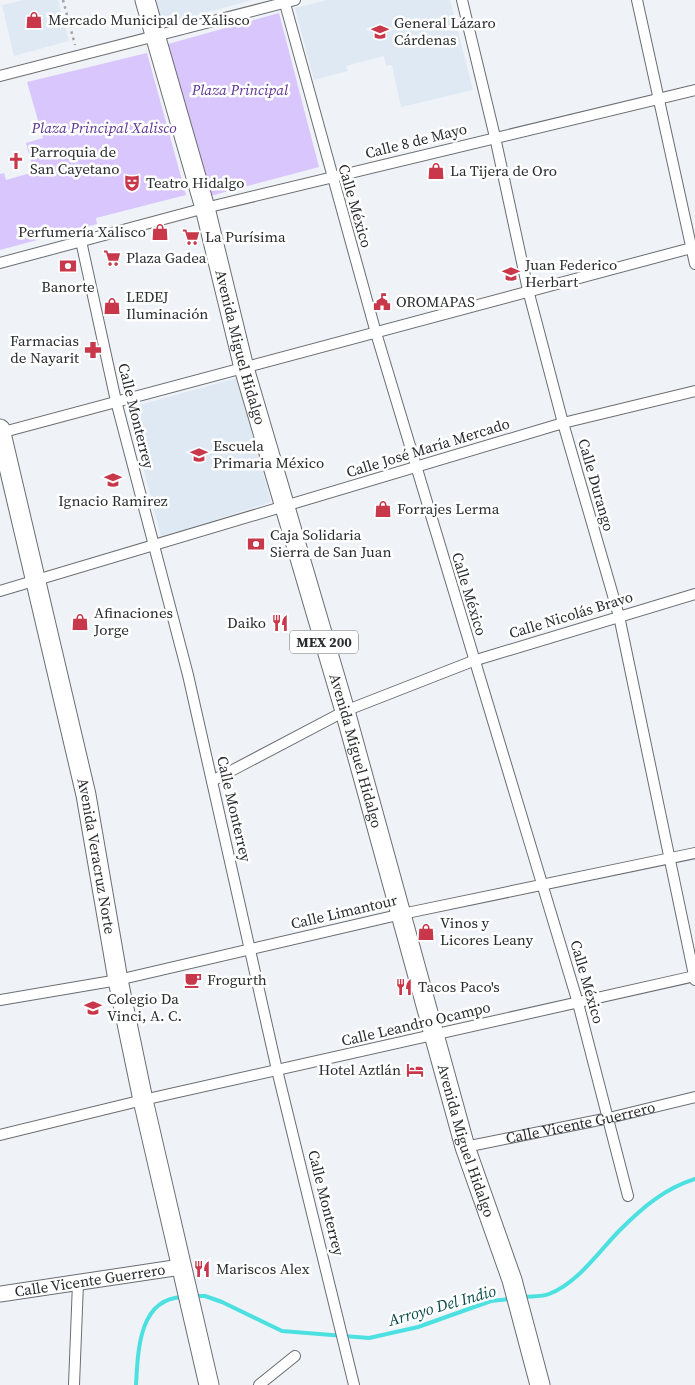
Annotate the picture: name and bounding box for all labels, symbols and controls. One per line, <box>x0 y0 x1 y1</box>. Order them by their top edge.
place label: Mercado Municipal de Xalisco <box>48 9 250 30</box>
shop icon: Mercado Municipal de Xalisco <box>24 10 44 30</box>
place label: General Lázaro Cárdenas <box>394 12 496 50</box>
school or university icon: General Lázaro Cárdenas <box>370 22 390 42</box>
park label: Plaza Principal <box>191 79 289 100</box>
park label: Plaza Principal Xalisco <box>31 117 176 138</box>
street label: Calle 8 de Mayo <box>363 118 469 163</box>
place label: Parroquia de San Cayetano <box>30 141 120 179</box>
church icon: Parroquia de San Cayetano <box>6 151 26 171</box>
place label: La Tijera de Oro <box>450 160 557 181</box>
shop icon: La Tijera de Oro <box>426 161 446 181</box>
street label: Calle México <box>334 162 377 250</box>
place label: Teatro Hidalgo <box>146 172 244 193</box>
theatre icon: Teatro Hidalgo <box>122 173 142 193</box>
place label: Perfumería Xalisco <box>18 221 146 242</box>
shop icon: Perfumería Xalisco <box>150 222 170 242</box>
place label: La Purísima <box>205 226 286 247</box>
supermarket icon: La Purísima <box>181 227 201 247</box>
place label: Plaza Gadea <box>126 247 207 268</box>
supermarket icon: Plaza Gadea <box>102 248 122 268</box>
place label: Juan Federico Herbart <box>524 254 617 292</box>
bank icon: Banorte <box>58 256 78 276</box>
school or university icon: Juan Federico Herbart <box>501 264 521 284</box>
street label: Avenida Miguel Hidalgo <box>210 267 271 427</box>
place label: Banorte <box>41 276 95 297</box>
place label: LEDEJ Iluminación <box>126 286 208 324</box>
place label: OROMAPAS <box>396 291 475 312</box>
public building icon: OROMAPAS <box>372 292 392 312</box>
shop icon: LEDEJ Iluminación <box>102 296 122 316</box>
place label: Farmacias de Nayarit <box>10 330 79 368</box>
pharmacy icon: Farmacias de Nayarit <box>83 340 103 360</box>
street label: Calle Monterrey <box>113 361 160 471</box>
street label: Calle José María Mercado <box>344 413 512 482</box>
place label: Escuela Primaria México <box>213 435 324 473</box>
street label: Calle Durango <box>573 436 620 534</box>
school or university icon: Escuela Primaria México <box>189 445 209 465</box>
school or university icon: Ignacio Ramirez <box>103 470 123 490</box>
place label: Ignacio Ramirez <box>58 490 168 511</box>
place label: Forrajes Lerma <box>397 498 500 519</box>
shop icon: Forrajes Lerma <box>373 499 393 519</box>
place label: Caja Solidaria Sierra de San Juan <box>270 524 392 562</box>
bank icon: Caja Solidaria Sierra de San Juan <box>246 534 266 554</box>
street label: Calle México <box>447 550 492 638</box>
street label: Calle Nicolás Bravo <box>506 586 635 643</box>
place label: Afinaciones Jorge <box>93 602 173 640</box>
shop icon: Afinaciones Jorge <box>70 612 90 632</box>
place label: Daiko <box>227 612 266 633</box>
restaurant icon: Daiko <box>270 613 290 633</box>
road number: MEX 200 <box>290 630 358 654</box>
street label: Avenida Miguel Hidalgo <box>325 671 388 830</box>
street label: Calle Monterrey <box>212 754 257 864</box>
street label: Avenida Veracruz Norte <box>72 776 121 936</box>
street label: Calle Limantour <box>289 889 400 934</box>
place label: Vinos y Licores Leany <box>440 912 533 950</box>
shop icon: Vinos y Licores Leany <box>416 922 436 942</box>
street label: Calle México <box>566 938 609 1026</box>
place label: Frogurth <box>207 969 267 990</box>
cafe icon: Frogurth <box>183 970 203 990</box>
place label: Tacos Paco's <box>418 976 500 997</box>
restaurant icon: Tacos Paco's <box>394 977 414 997</box>
place label: Colegio Da Vinci, A. C. <box>107 988 182 1026</box>
street label: Calle Leandro Ocampo <box>339 996 493 1051</box>
school or university icon: Colegio Da Vinci, A. C. <box>83 998 103 1018</box>
place label: Hotel Aztlán <box>318 1059 401 1080</box>
hotel icon: Hotel Aztlán <box>405 1060 425 1080</box>
street label: Avenida Miguel Hidalgo <box>433 1061 500 1220</box>
street label: Calle Vicente Guerrero <box>504 1096 657 1149</box>
street label: Calle Monterrey <box>303 1148 350 1258</box>
street label: Calle Vicente Guerrero <box>13 1258 167 1302</box>
place label: Mariscos Alex <box>216 1258 310 1279</box>
restaurant icon: Mariscos Alex <box>192 1259 212 1279</box>
water label: Arroyo Del Indio <box>385 1279 499 1331</box>

